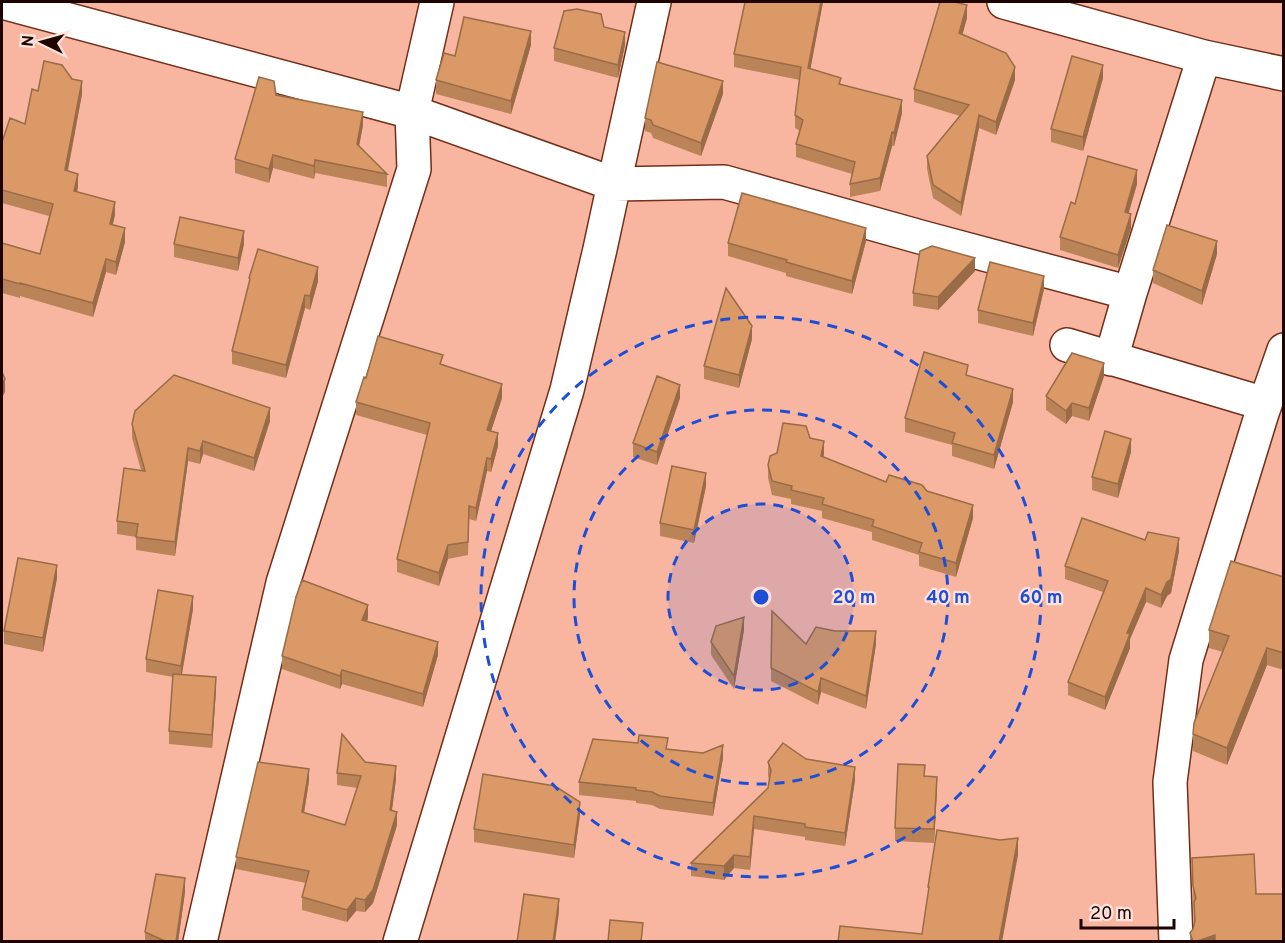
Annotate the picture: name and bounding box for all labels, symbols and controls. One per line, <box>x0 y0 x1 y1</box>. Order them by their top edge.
north arrow <box>12 12 72 72</box>
text: N <box>19 34 40 47</box>
centre of rings <box>751 587 771 607</box>
text: 20 m <box>832 587 876 610</box>
text: 40 m <box>926 587 970 610</box>
text: 60 m <box>1019 587 1063 610</box>
scale bar <box>1081 892 1174 930</box>
text: 20 m <box>1090 903 1132 926</box>

